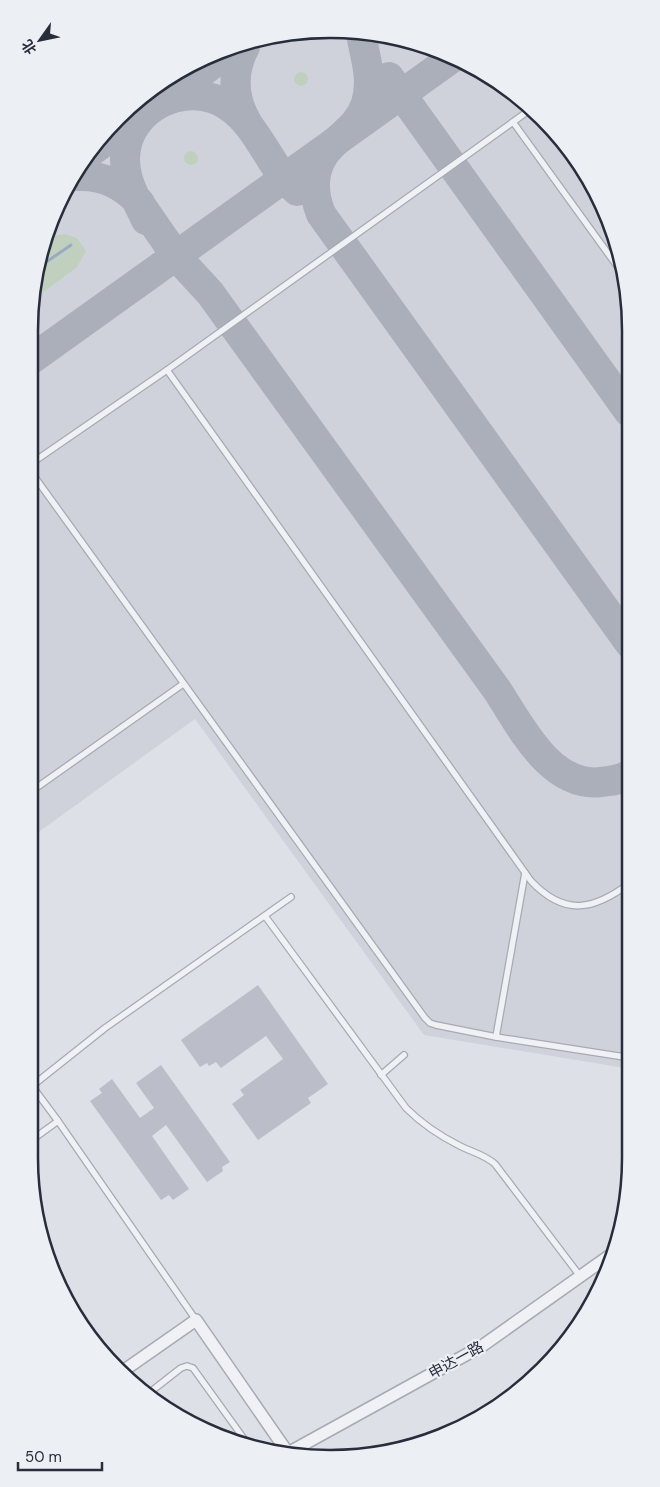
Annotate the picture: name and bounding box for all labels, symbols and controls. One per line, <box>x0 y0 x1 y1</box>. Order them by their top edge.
north arrow <box>15 15 65 65</box>
text: 北 <box>18 36 40 58</box>
street label: 申达一路 <box>425 1337 487 1383</box>
scale bar <box>18 1440 101 1472</box>
text: 50 m <box>25 1447 62 1467</box>

